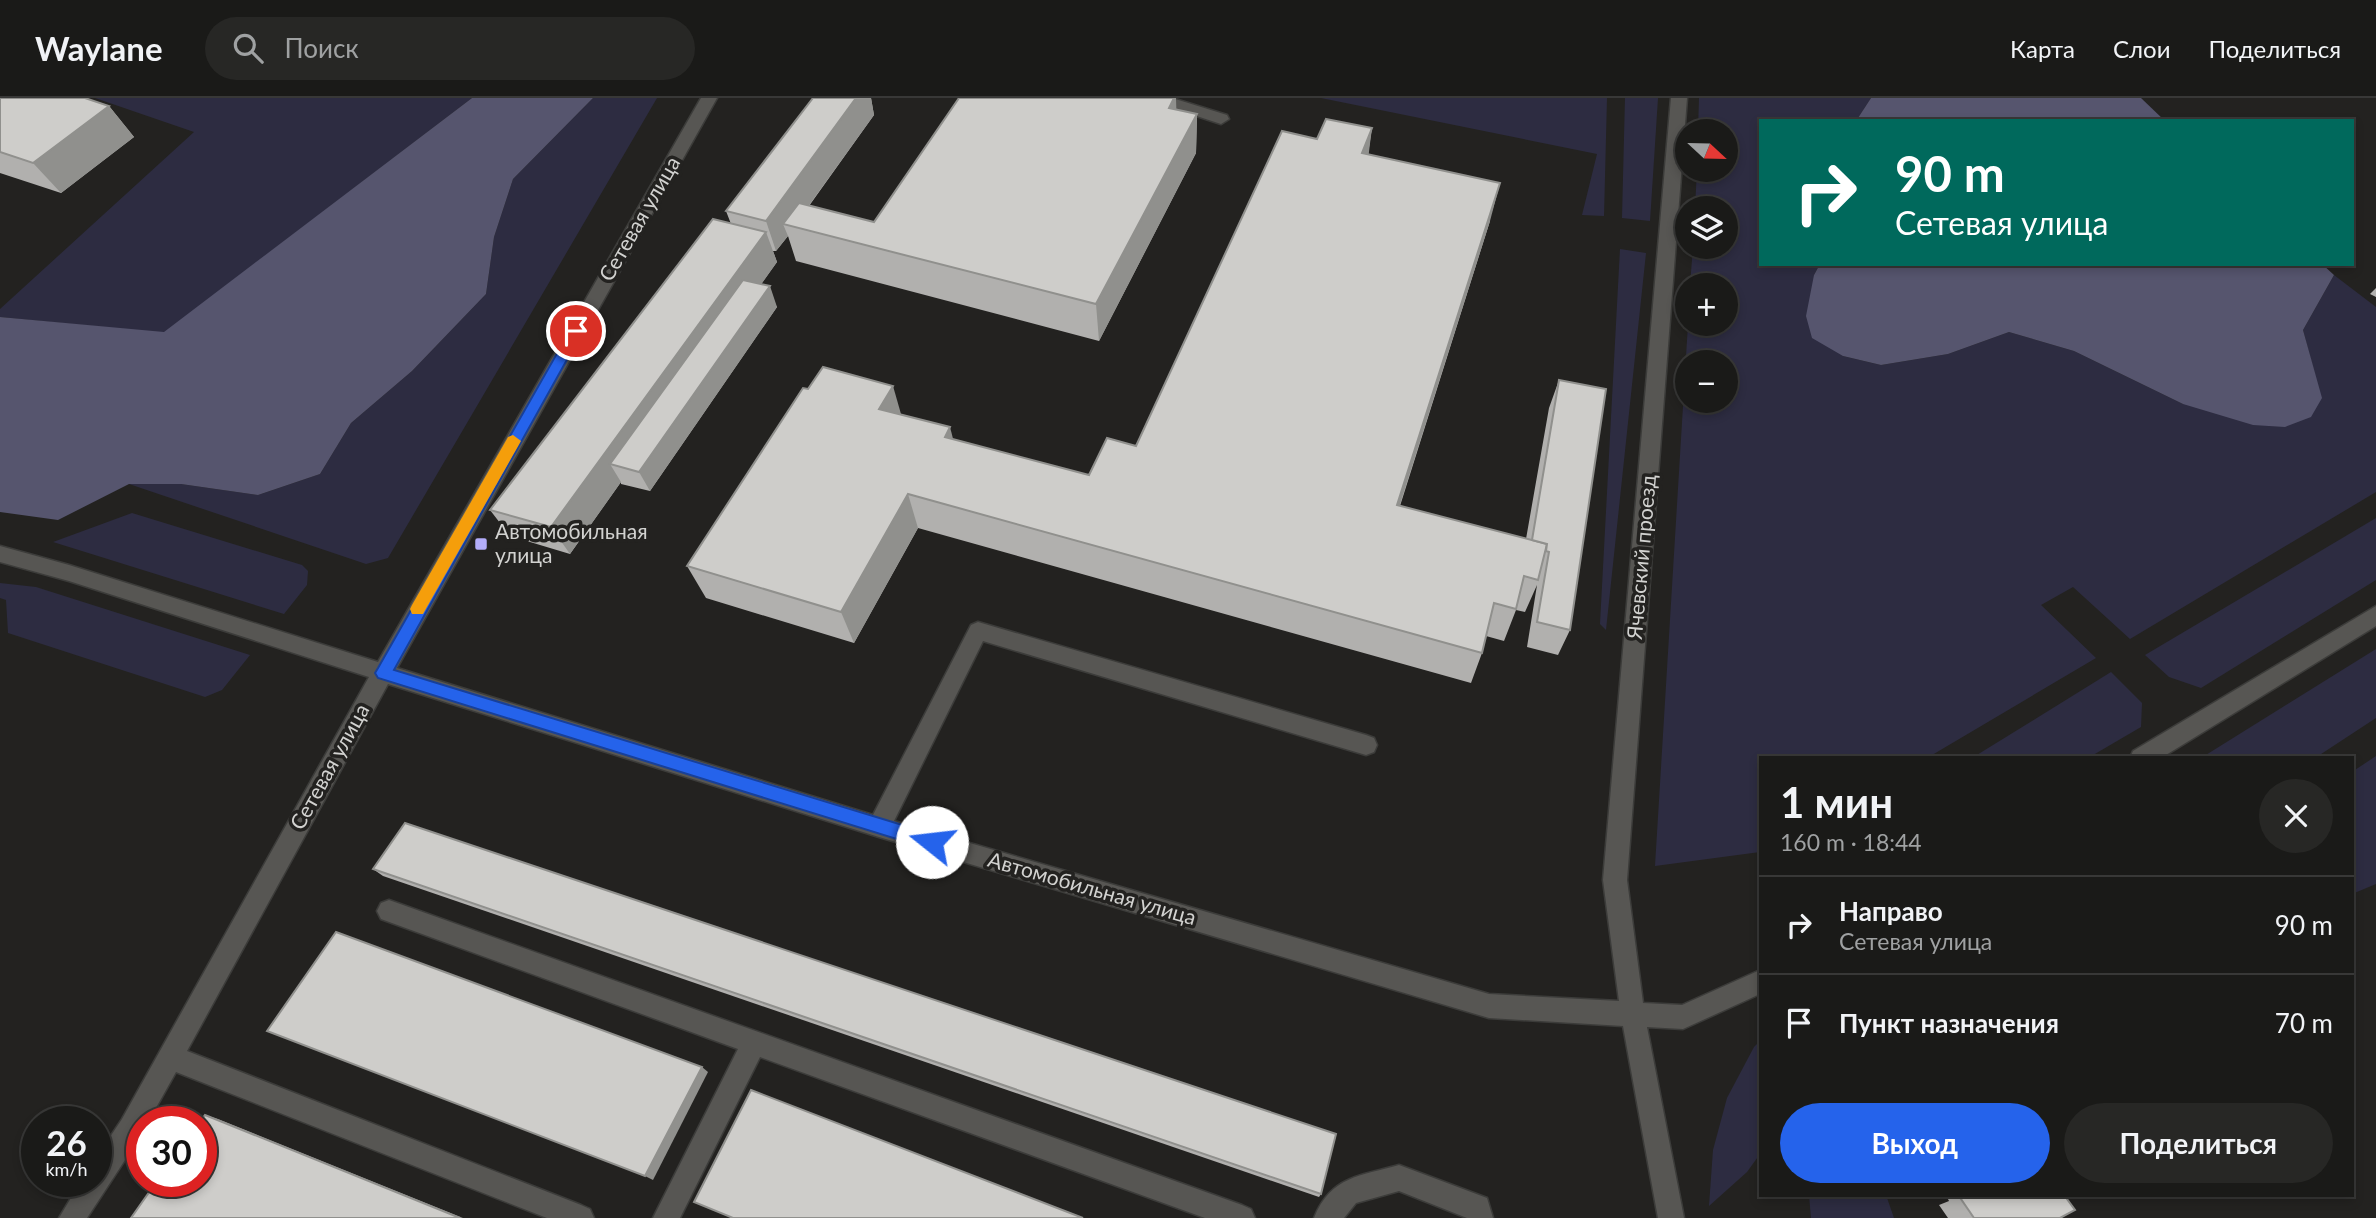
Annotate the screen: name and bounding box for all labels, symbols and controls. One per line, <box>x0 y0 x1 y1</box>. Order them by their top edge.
search box <box>205 17 695 80</box>
text: Waylane <box>35 28 163 68</box>
icon: search <box>229 29 267 67</box>
text: Поиск <box>285 32 359 64</box>
text: Карта <box>2010 34 2075 63</box>
text: Слои <box>2113 34 2170 63</box>
text: Поделиться <box>2208 34 2341 63</box>
north arrow <box>1675 119 1738 182</box>
map controls <box>1675 119 1738 413</box>
text: 90 m <box>1895 144 2005 202</box>
icon: right <box>1780 147 1871 238</box>
street label: Сетевая улица <box>593 151 685 285</box>
button: layers <box>1675 196 1738 259</box>
text: Сетевая улица <box>1895 203 2108 242</box>
button: + <box>1675 273 1738 336</box>
pin <box>546 301 606 361</box>
icon: arrive <box>557 312 595 350</box>
button: − <box>1675 350 1738 413</box>
street label: Ячевский проезд <box>1621 473 1660 641</box>
place label: Автомобильная улица <box>495 518 648 567</box>
marker: Автомобильная улица <box>473 536 489 552</box>
street label: Сетевая улица <box>284 699 374 834</box>
text: 1 мин <box>1780 777 1893 827</box>
button: close <box>2259 779 2333 853</box>
position arrow <box>895 805 969 879</box>
text: 160 m · 18:44 <box>1780 828 1922 856</box>
street label: Автомобильная улица <box>985 846 1199 929</box>
text: Направо <box>1839 895 1943 927</box>
icon: right <box>1780 906 1818 944</box>
text: 90 m <box>2275 909 2333 941</box>
text: Сетевая улица <box>1839 927 1992 955</box>
icon: arrive <box>1780 1004 1818 1042</box>
text: Пункт назначения <box>1839 1007 2059 1039</box>
text: 70 m <box>2275 1007 2333 1039</box>
button: Выход <box>1780 1103 2050 1183</box>
button: Поделиться <box>2064 1103 2333 1183</box>
speed limit sign: 30 <box>126 1106 217 1197</box>
text: 26 <box>46 1121 87 1163</box>
text: km/h <box>45 1158 88 1180</box>

